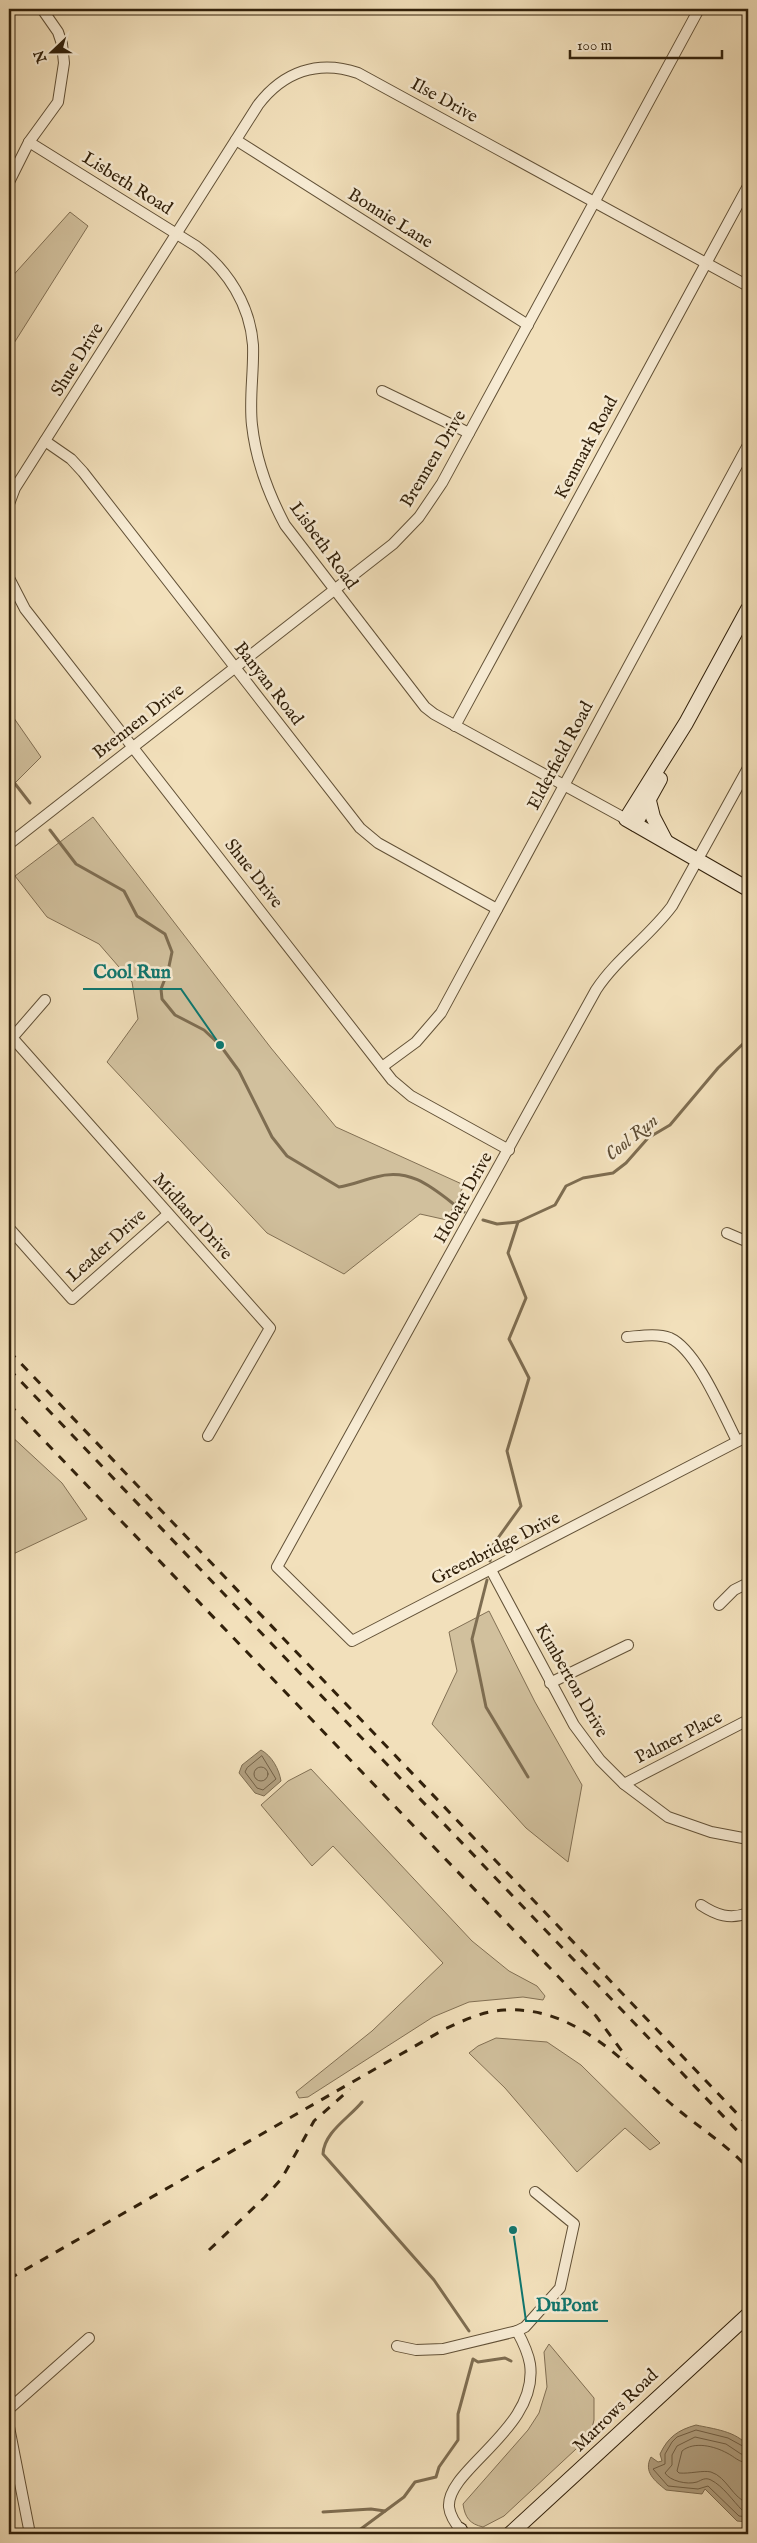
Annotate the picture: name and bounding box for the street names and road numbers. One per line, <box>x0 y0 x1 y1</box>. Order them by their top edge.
street label: Ilse Drive <box>406 73 482 129</box>
street label: Lisbeth Road <box>78 147 177 221</box>
street label: Bonnie Lane <box>343 184 437 254</box>
street label: Shue Drive <box>46 319 110 401</box>
street label: Kenmark Road <box>550 392 624 503</box>
street label: Brennen Drive <box>396 406 472 512</box>
street label: Lisbeth Road <box>284 498 363 594</box>
street label: Banyan Road <box>228 638 308 731</box>
street label: Brennen Drive <box>89 679 189 765</box>
street label: Elderfield Road <box>523 697 599 814</box>
street label: Shue Drive <box>219 835 287 913</box>
street label: Hobart Drive <box>429 1148 499 1248</box>
street label: Midland Drive <box>147 1169 237 1265</box>
street label: Leader Drive <box>62 1204 152 1288</box>
street label: Greenbridge Drive <box>428 1507 564 1591</box>
street label: Kimberton Drive <box>529 1620 613 1742</box>
street label: Palmer Place <box>632 1706 726 1770</box>
street label: Marrows Road <box>568 2364 664 2458</box>

